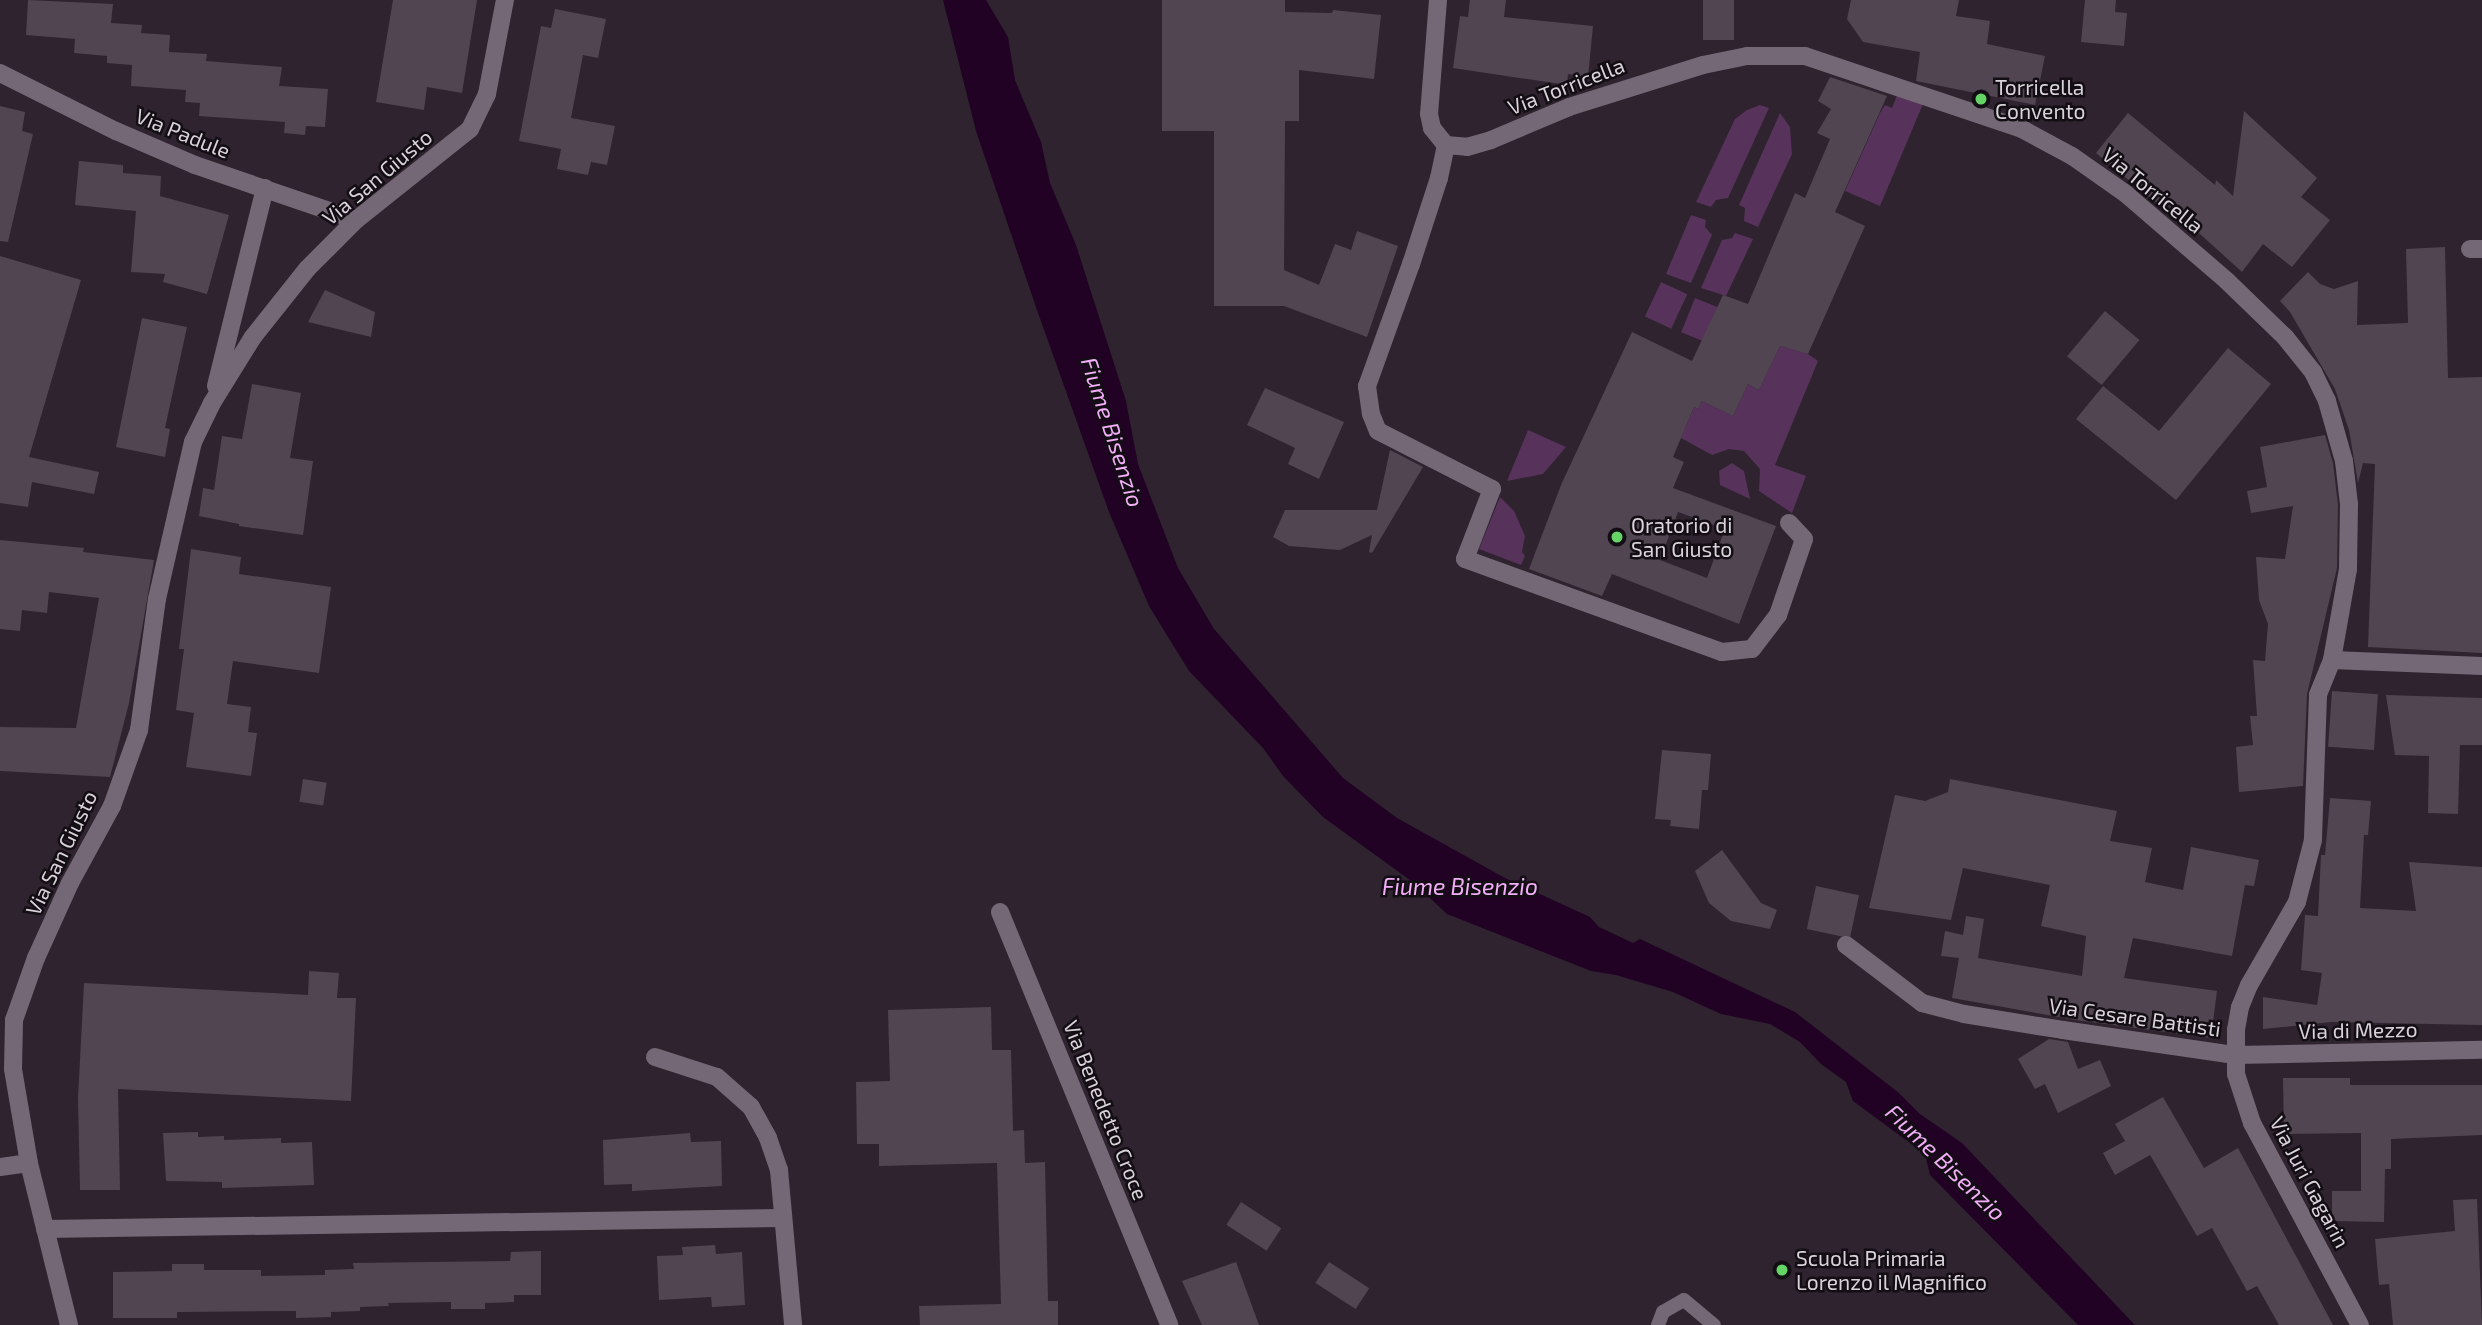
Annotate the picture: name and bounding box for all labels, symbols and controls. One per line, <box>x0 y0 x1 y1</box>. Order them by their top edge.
street label: Via Torricella <box>1504 52 1628 120</box>
place label: Torricella Convento <box>1995 74 2086 124</box>
marker: Torricella Convento <box>1973 91 1989 107</box>
street label: Via Padule <box>132 103 234 163</box>
street label: Via San Giusto <box>317 124 437 230</box>
street label: Via Torricella <box>2097 141 2209 239</box>
water label: Fiume Bisenzio <box>1076 354 1150 510</box>
place label: Oratorio di San Giusto <box>1631 512 1732 562</box>
marker: Oratorio di San Giusto <box>1609 529 1625 545</box>
street label: Via San Giusto <box>20 787 102 919</box>
water label: Fiume Bisenzio <box>1382 872 1538 900</box>
street label: Via Cesare Battisti <box>2047 992 2223 1042</box>
street label: Via di Mezzo <box>2298 1016 2418 1044</box>
street label: Via Benedetto Croce <box>1058 1017 1154 1203</box>
water label: Fiume Bisenzio <box>1880 1098 2012 1226</box>
street label: Via Juri Gagarin <box>2265 1112 2355 1252</box>
place label: Scuola Primaria Lorenzo il Magnifico <box>1796 1245 1988 1295</box>
marker: Scuola Primaria Lorenzo il Magnifico <box>1774 1262 1790 1278</box>

